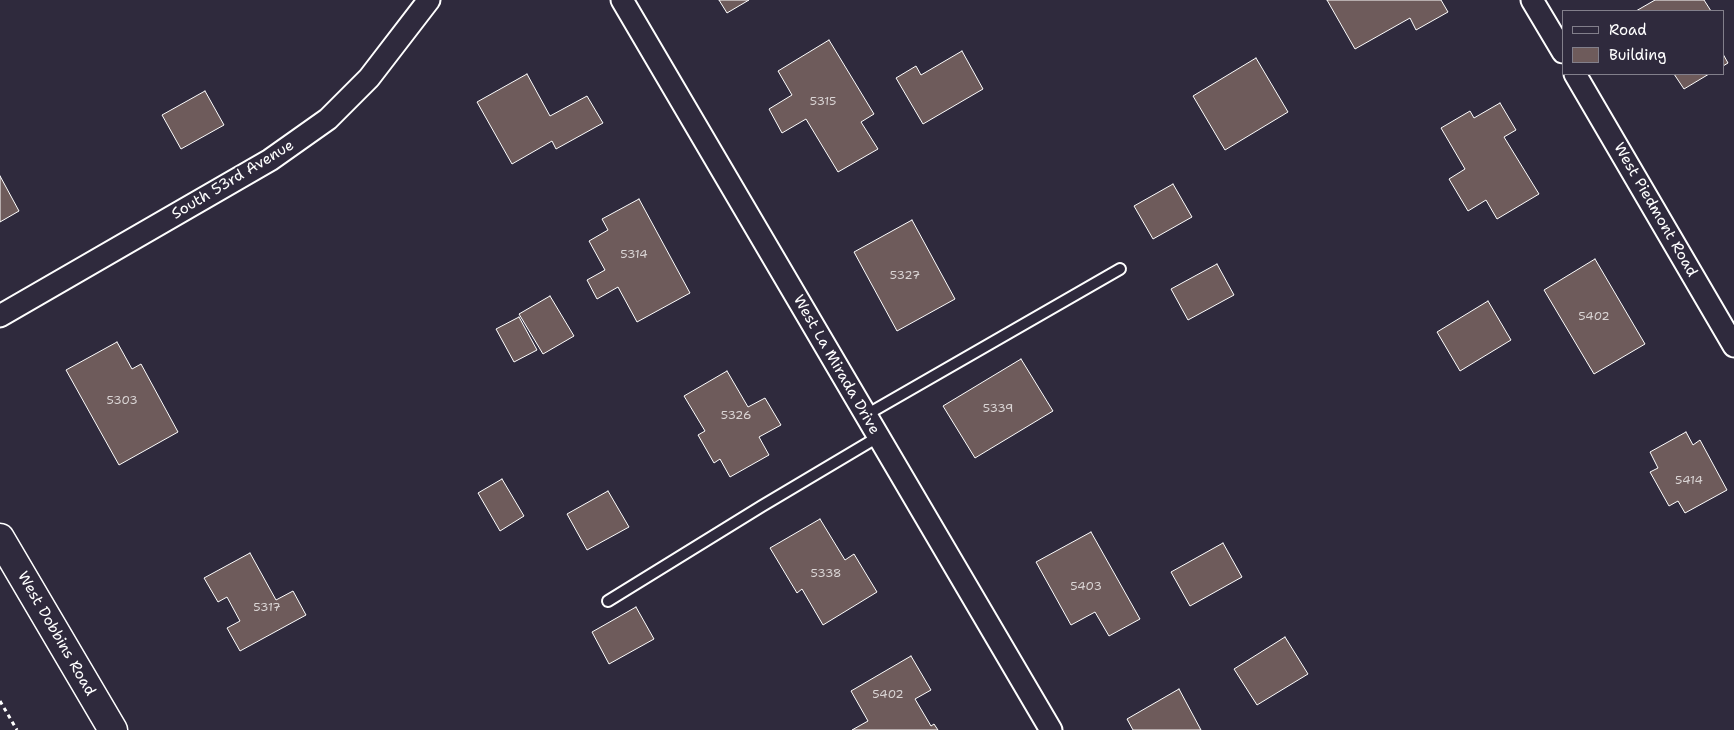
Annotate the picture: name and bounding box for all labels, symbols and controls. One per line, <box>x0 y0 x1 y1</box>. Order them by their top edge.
legend <box>1562 10 1724 75</box>
text: Road <box>1609 20 1647 40</box>
text: Building <box>1609 45 1666 65</box>
house number: 5315 <box>810 95 836 109</box>
street label: South 53rd Avenue <box>169 136 297 224</box>
street label: West Piedmont Road <box>1609 140 1701 280</box>
house number: 5314 <box>620 248 648 262</box>
house number: 5327 <box>890 269 920 283</box>
street label: West La Mirada Drive <box>789 292 883 438</box>
house number: 5402 <box>1578 310 1610 324</box>
house number: 5303 <box>106 394 138 408</box>
house number: 5339 <box>983 402 1013 416</box>
house number: 5326 <box>721 409 751 423</box>
house number: 5414 <box>1675 474 1703 488</box>
house number: 5338 <box>811 567 841 581</box>
street label: West Dobbins Road <box>13 569 99 699</box>
house number: 5403 <box>1070 580 1102 594</box>
house number: 5317 <box>253 601 281 615</box>
house number: 5402 <box>872 688 904 702</box>

